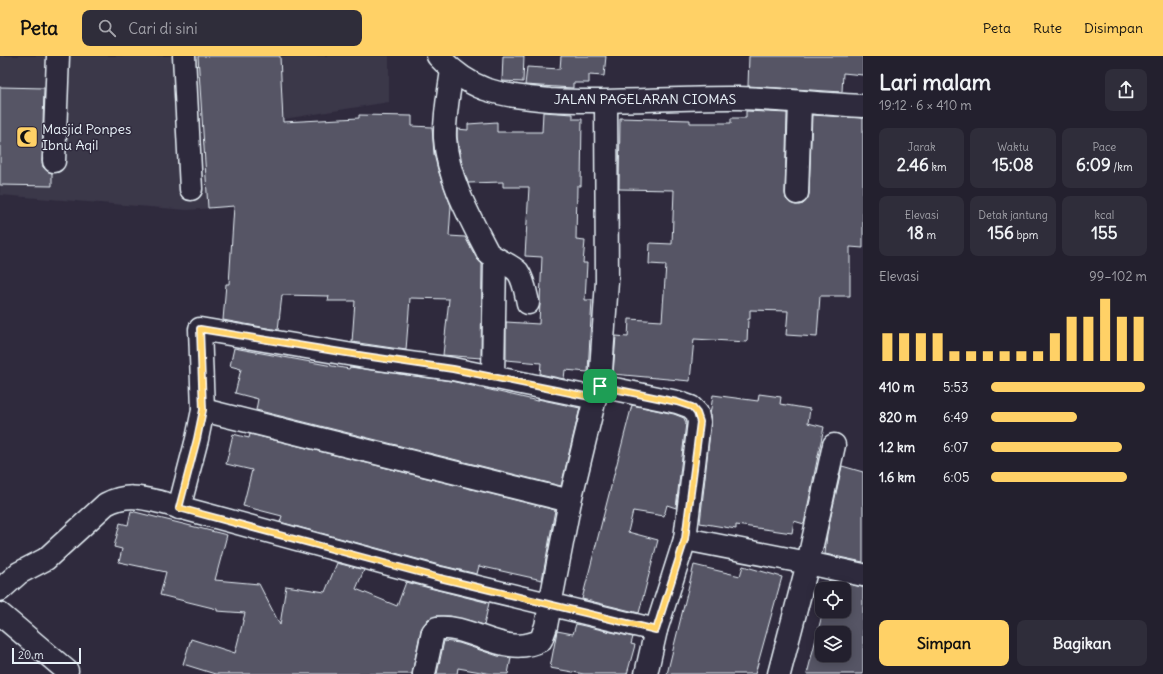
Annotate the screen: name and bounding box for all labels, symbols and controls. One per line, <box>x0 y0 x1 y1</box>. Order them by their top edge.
search box <box>82 10 362 46</box>
text: Peta <box>20 16 58 40</box>
icon: search <box>96 17 118 39</box>
text: Cari di sini <box>128 19 198 38</box>
text: Peta <box>983 19 1011 37</box>
text: Rute <box>1033 19 1062 37</box>
text: Disimpan <box>1084 19 1143 37</box>
text: Lari malam <box>879 68 991 96</box>
button: share <box>1105 69 1147 111</box>
street label: JALAN PAGELARAN CIOMAS <box>554 90 737 108</box>
text: 19:12 · 6 × 410 m <box>879 97 972 114</box>
place label: Masjid Ponpes Ibnu Aqil <box>42 120 131 154</box>
mosque icon: Masjid Ponpes Ibnu Aqil <box>14 124 40 150</box>
text: Jarak <box>908 140 936 154</box>
text: Waktu <box>997 140 1029 154</box>
text: Pace <box>1092 140 1116 154</box>
text: 2.46 <box>897 154 929 176</box>
text: 15:08 <box>992 154 1034 176</box>
text: 6:09 <box>1076 154 1111 176</box>
text: km <box>929 160 947 174</box>
text: /km <box>1111 160 1133 174</box>
text: Elevasi <box>905 208 939 222</box>
text: Detak jantung <box>978 208 1048 222</box>
text: kcal <box>1094 208 1114 222</box>
text: 18 <box>907 222 924 244</box>
text: 156 <box>988 222 1014 244</box>
text: 155 <box>1091 222 1117 244</box>
text: m <box>924 228 936 242</box>
text: bpm <box>1014 228 1038 242</box>
text: Elevasi <box>879 268 919 285</box>
text: 99–102 m <box>1089 268 1147 285</box>
pin <box>583 369 617 403</box>
icon: arrive <box>589 375 611 397</box>
text: 410 m <box>879 379 915 396</box>
text: 5:53 <box>943 379 968 396</box>
text: 820 m <box>879 409 917 426</box>
text: 6:49 <box>943 409 968 426</box>
text: 1.2 km <box>879 439 915 456</box>
text: 6:07 <box>943 439 968 456</box>
text: 1.6 km <box>879 469 915 486</box>
text: 6:05 <box>943 469 969 486</box>
map controls <box>815 582 851 662</box>
button: locate <box>815 582 851 618</box>
button: Simpan <box>879 620 1009 666</box>
button: Bagikan <box>1017 620 1147 666</box>
button: layers <box>815 626 851 662</box>
scale bar <box>12 646 81 665</box>
text: 20 m <box>18 648 44 662</box>

